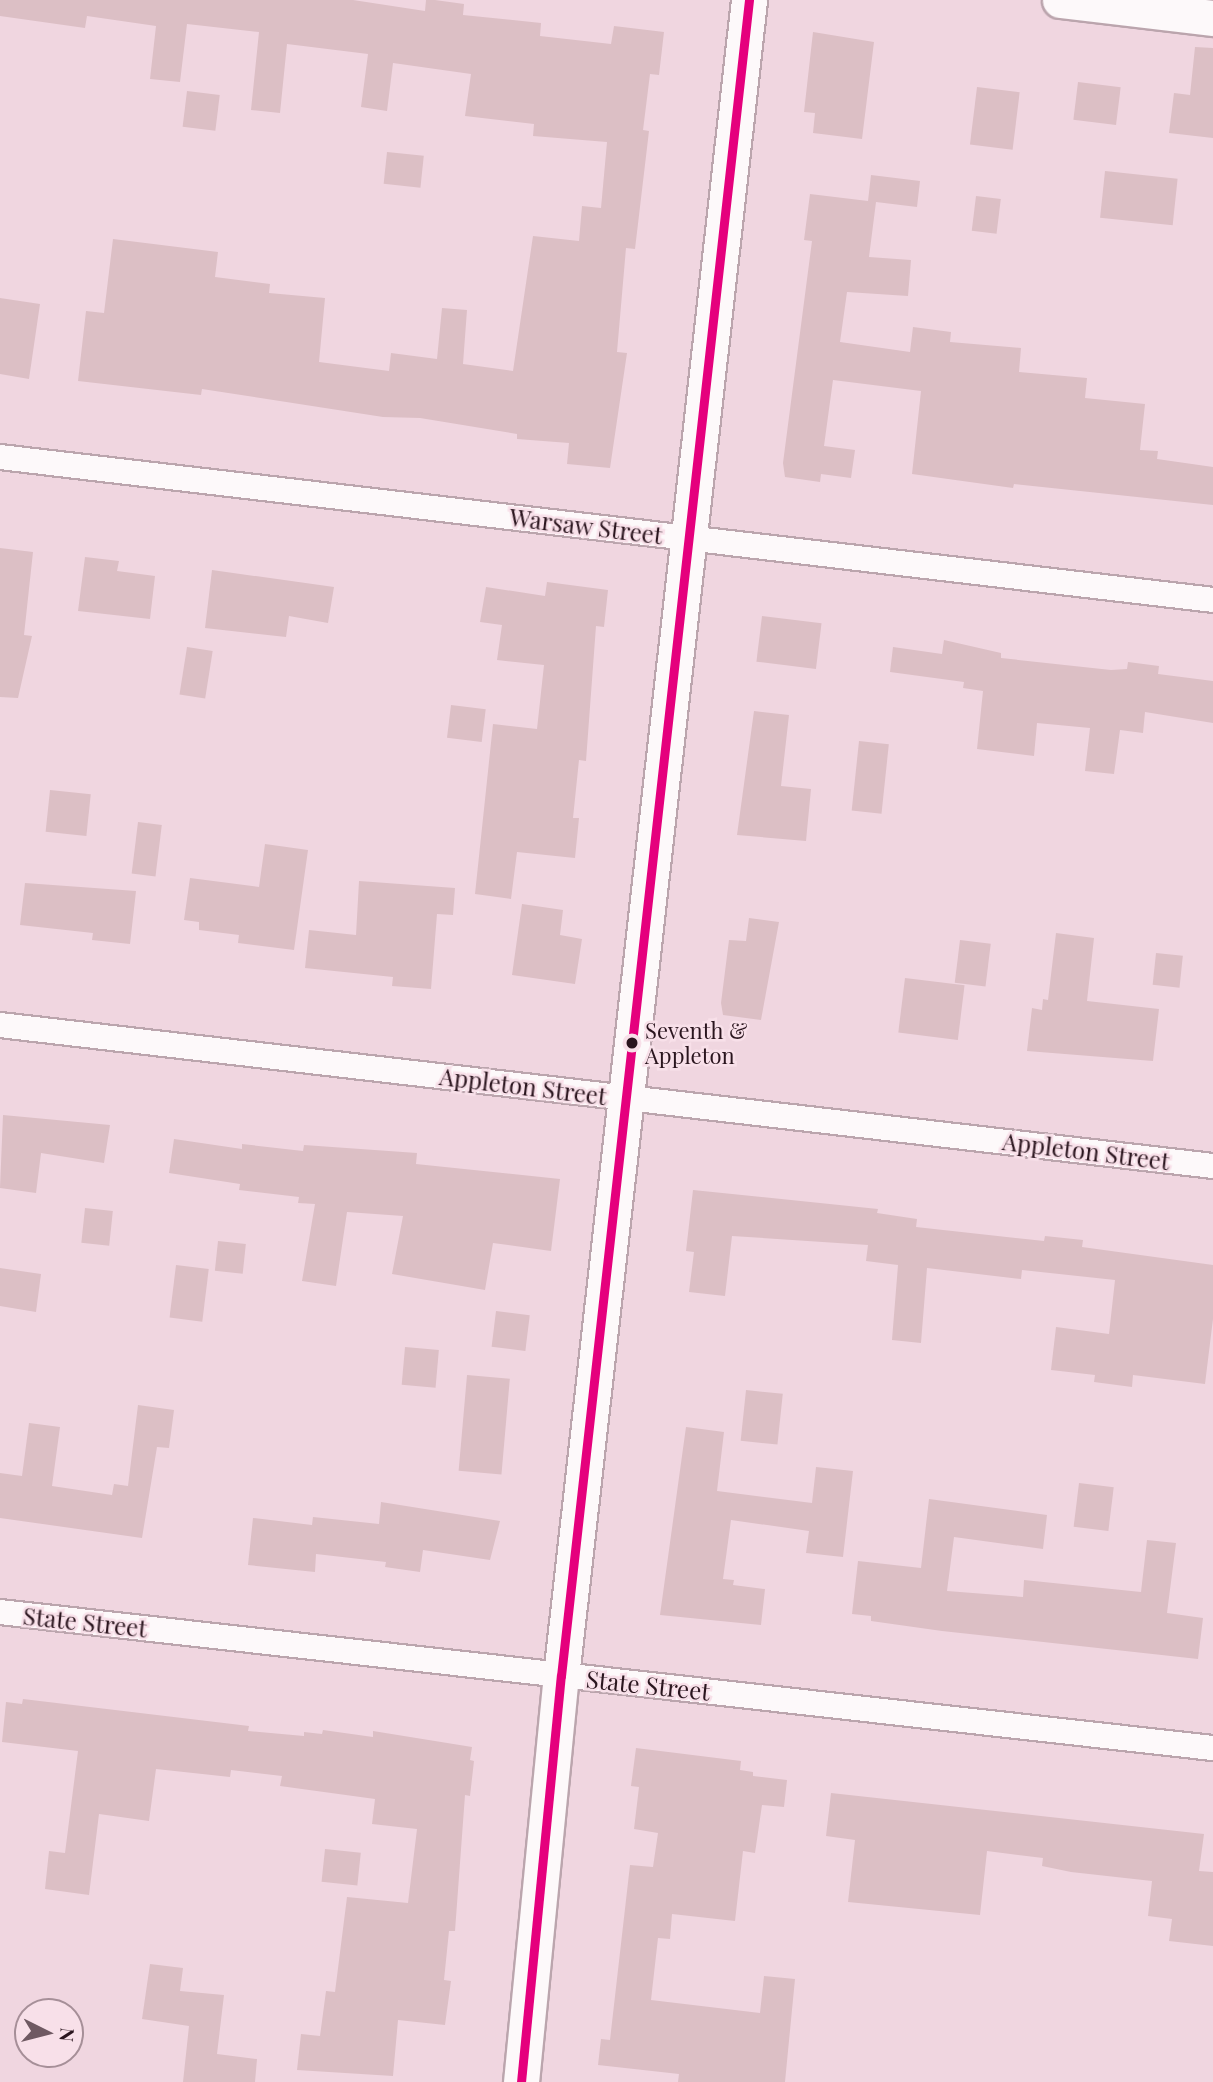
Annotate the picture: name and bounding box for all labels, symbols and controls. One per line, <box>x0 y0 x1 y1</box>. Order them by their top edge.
street label: Warsaw Street <box>508 502 664 550</box>
place label: Seventh & Appleton <box>645 1017 747 1068</box>
marker: Seventh & Appleton <box>625 1036 639 1050</box>
street label: Appleton Street <box>438 1061 608 1111</box>
street label: Appleton Street <box>1001 1126 1171 1176</box>
street label: State Street <box>22 1601 148 1643</box>
street label: State Street <box>585 1664 711 1706</box>
north arrow <box>14 1998 84 2068</box>
text: N <box>54 2027 82 2043</box>

